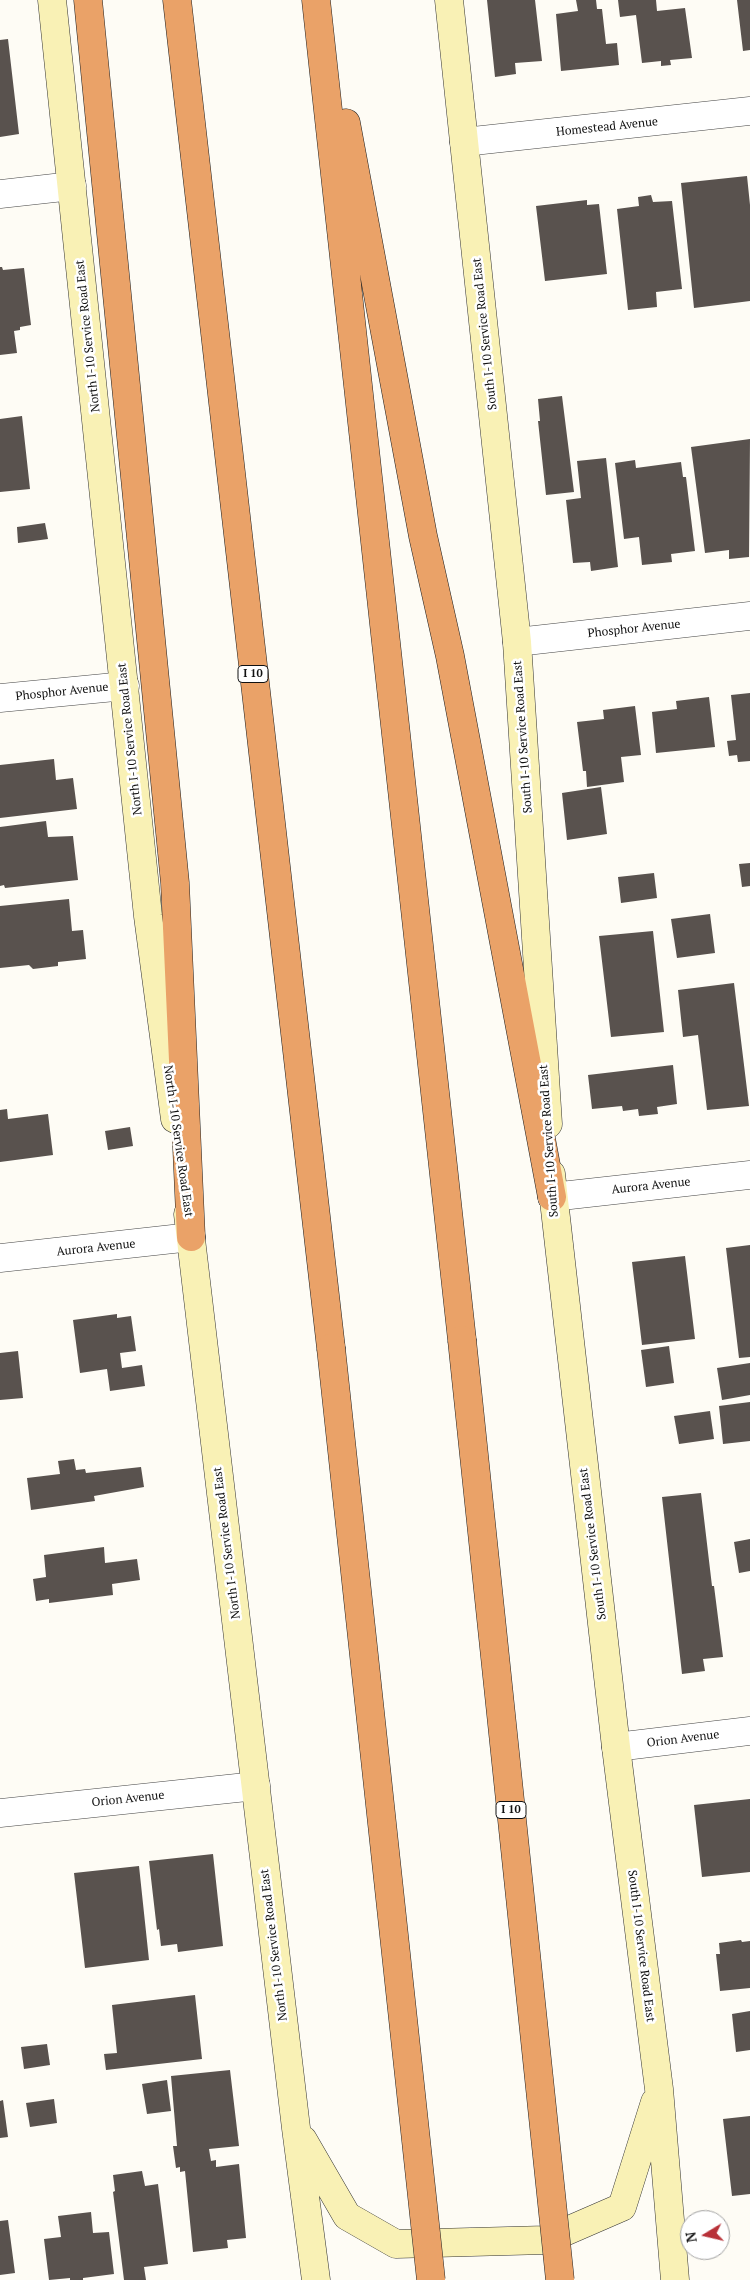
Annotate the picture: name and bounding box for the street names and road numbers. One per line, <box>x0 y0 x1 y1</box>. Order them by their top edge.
street label: Homestead Avenue <box>555 114 659 140</box>
street label: South I-10 Service Road East <box>470 257 500 411</box>
street label: North I-10 Service Road East <box>73 259 103 413</box>
street label: Phosphor Avenue <box>587 617 681 641</box>
street label: South I-10 Service Road East <box>510 660 536 814</box>
street label: North I-10 Service Road East <box>115 662 145 816</box>
road number: I 10 <box>238 666 268 682</box>
street label: Phosphor Avenue <box>15 680 109 704</box>
street label: North I-10 Service Road East <box>160 1064 196 1218</box>
street label: South I-10 Service Road East <box>536 1064 562 1218</box>
street label: Aurora Avenue <box>611 1175 691 1197</box>
street label: Aurora Avenue <box>56 1237 136 1259</box>
street label: North I-10 Service Road East <box>211 1466 243 1620</box>
street label: South I-10 Service Road East <box>577 1467 609 1621</box>
street label: Orion Avenue <box>646 1727 720 1751</box>
street label: Orion Avenue <box>91 1788 165 1810</box>
road number: I 10 <box>496 1802 526 1818</box>
street label: North I-10 Service Road East <box>258 1868 290 2022</box>
street label: South I-10 Service Road East <box>625 1869 657 2023</box>

